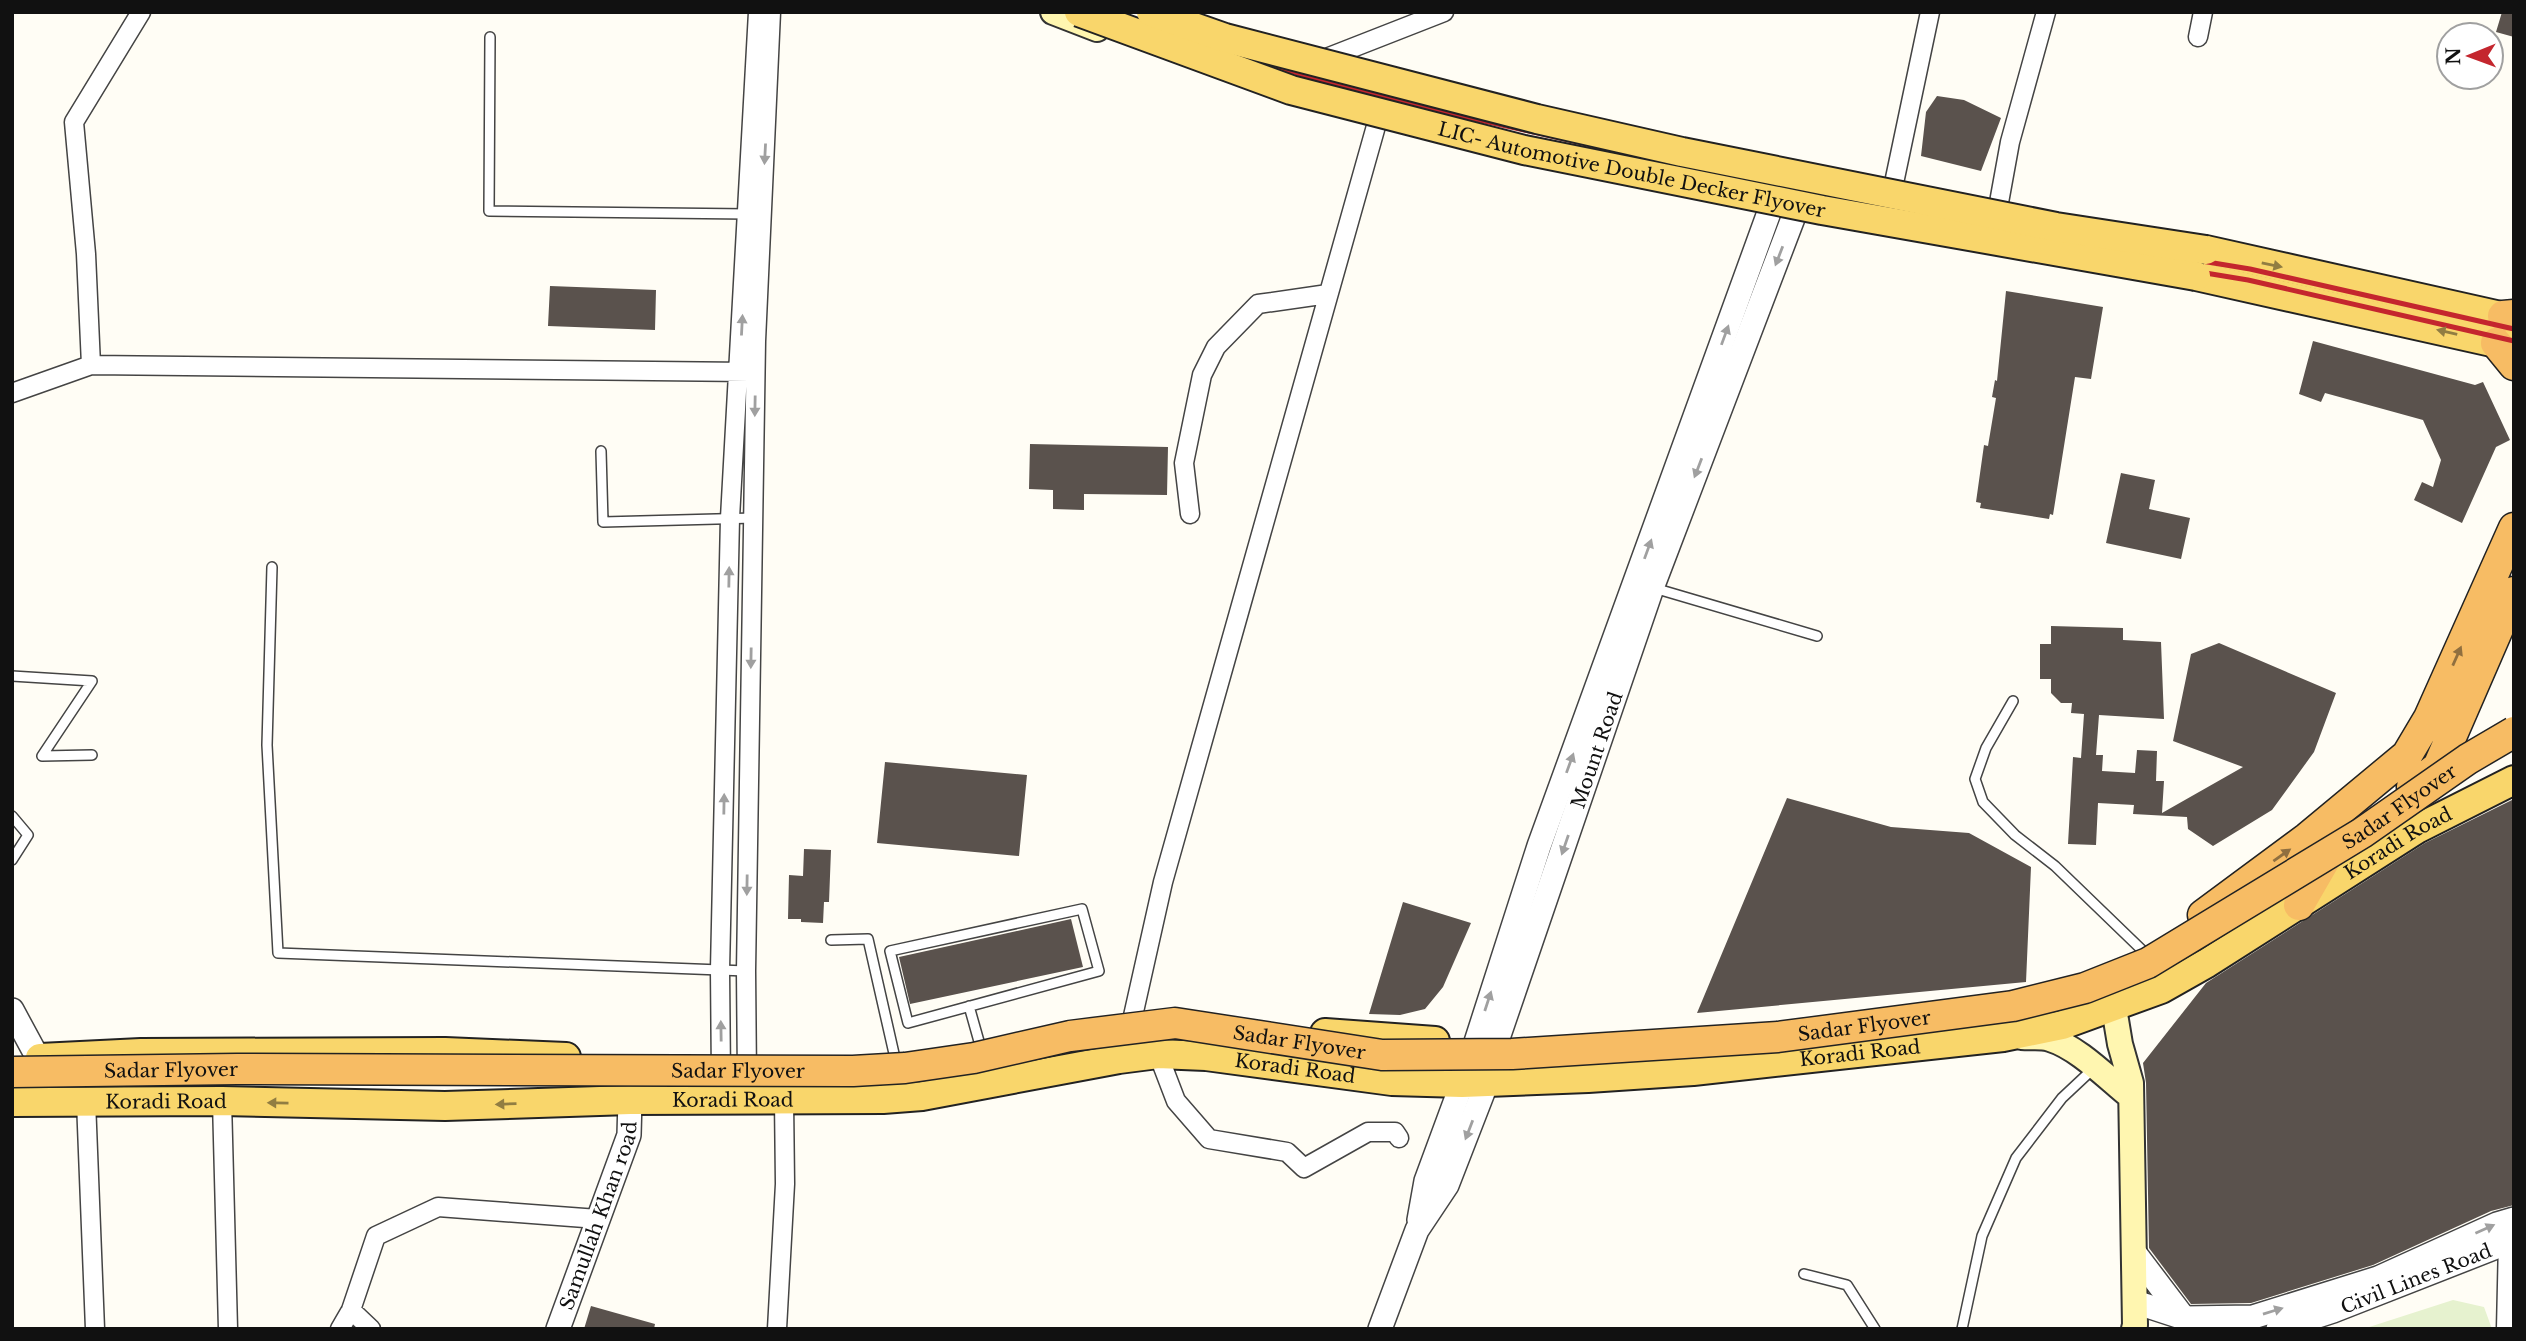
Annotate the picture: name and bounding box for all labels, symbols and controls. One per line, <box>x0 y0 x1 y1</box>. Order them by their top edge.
north arrow <box>2435 21 2505 91</box>
text: N <box>2442 47 2465 65</box>
street label: LIC- Automotive Double Decker Flyover <box>1436 117 1827 222</box>
one-way arrow <box>759 143 770 165</box>
one-way arrow <box>1773 245 1784 266</box>
one-way arrow <box>2261 260 2283 271</box>
one-way arrow <box>736 314 747 336</box>
one-way arrow <box>1720 325 1731 346</box>
one-way arrow <box>2436 327 2458 338</box>
one-way arrow <box>750 395 761 417</box>
one-way arrow <box>1692 458 1703 479</box>
one-way arrow <box>1643 539 1654 560</box>
one-way arrow <box>723 565 735 587</box>
one-way arrow <box>2451 646 2463 666</box>
one-way arrow <box>745 647 757 669</box>
street label: Mount Road <box>1566 689 1628 811</box>
one-way arrow <box>1564 753 1575 774</box>
street label: Sadar Flyover <box>2338 760 2461 854</box>
one-way arrow <box>718 793 730 815</box>
street label: Koradi Road <box>2340 802 2456 884</box>
one-way arrow <box>1559 834 1570 855</box>
one-way arrow <box>2273 848 2291 862</box>
one-way arrow <box>742 874 753 896</box>
one-way arrow <box>1483 991 1494 1012</box>
street label: Sadar Flyover <box>1796 1006 1932 1046</box>
one-way arrow <box>715 1020 727 1042</box>
street label: Sadar Flyover <box>1231 1021 1367 1064</box>
street label: Koradi Road <box>1798 1035 1922 1071</box>
street label: Koradi Road <box>1233 1049 1357 1088</box>
street label: Sadar Flyover <box>104 1058 238 1083</box>
street label: Sadar Flyover <box>671 1059 805 1083</box>
street label: Koradi Road <box>672 1088 794 1112</box>
street label: Koradi Road <box>105 1090 227 1114</box>
one-way arrow <box>267 1097 289 1108</box>
one-way arrow <box>495 1099 517 1110</box>
one-way arrow <box>1463 1119 1474 1140</box>
street label: Samullah Khan road <box>555 1121 641 1313</box>
one-way arrow <box>2475 1223 2495 1235</box>
street label: Civil Lines Road <box>2337 1239 2495 1319</box>
one-way arrow <box>2263 1305 2284 1315</box>

